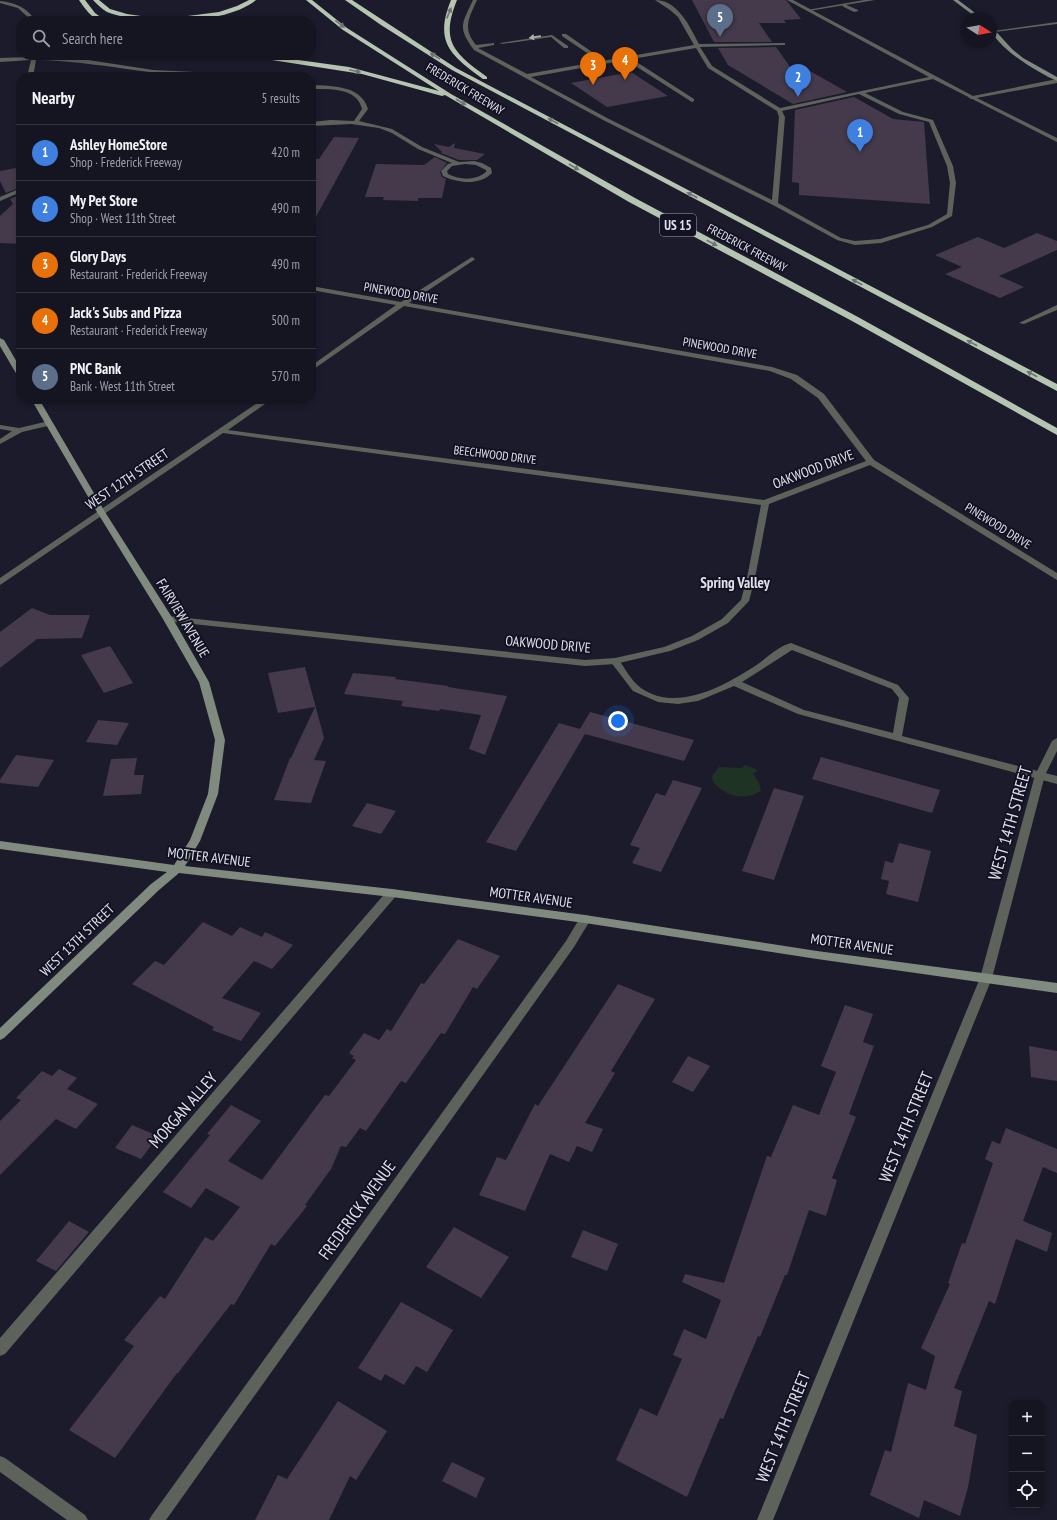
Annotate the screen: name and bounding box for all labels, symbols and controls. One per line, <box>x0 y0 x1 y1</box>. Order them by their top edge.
pin: 5 <box>707 4 733 37</box>
one-way arrow <box>446 6 452 18</box>
north arrow <box>961 12 997 48</box>
search box <box>16 16 316 60</box>
one-way arrow <box>334 20 345 29</box>
icon: search <box>30 27 52 49</box>
text: Search here <box>62 29 123 48</box>
one-way arrow <box>529 34 541 40</box>
pin: 4 <box>612 47 638 80</box>
pin: 3 <box>580 52 606 85</box>
one-way arrow <box>429 53 441 60</box>
street label: FREDERICK FREEWAY <box>423 59 508 118</box>
pin: 2 <box>785 64 811 97</box>
one-way arrow <box>349 68 362 74</box>
text: Nearby <box>32 87 75 109</box>
text: 5 results <box>261 90 300 107</box>
one-way arrow <box>455 99 467 105</box>
one-way arrow <box>547 118 559 125</box>
pin: 1 <box>847 119 873 152</box>
text: Ashley HomeStore <box>70 135 168 154</box>
text: 1 <box>42 144 48 161</box>
text: 420 m <box>271 144 300 161</box>
text: Shop · Frederick Freeway <box>70 154 182 171</box>
one-way arrow <box>568 163 580 170</box>
text: My Pet Store <box>70 191 138 210</box>
one-way arrow <box>687 192 698 198</box>
text: 2 <box>42 200 48 217</box>
text: 490 m <box>271 200 300 217</box>
text: Shop · West 11th Street <box>70 210 176 227</box>
road number: US 15 <box>660 214 696 236</box>
street label: FREDERICK FREEWAY <box>705 220 790 275</box>
one-way arrow <box>706 240 718 246</box>
text: Glory Days <box>70 247 126 266</box>
text: 3 <box>42 256 48 273</box>
text: 490 m <box>271 256 300 273</box>
text: Restaurant · Frederick Freeway <box>70 266 207 283</box>
street label: PINEWOOD DRIVE <box>363 279 439 306</box>
one-way arrow <box>851 279 863 285</box>
text: Jack's Subs and Pizza <box>70 303 182 322</box>
text: 4 <box>42 312 48 329</box>
text: 500 m <box>271 312 300 329</box>
text: Restaurant · Frederick Freeway <box>70 322 207 339</box>
street label: PINEWOOD DRIVE <box>682 334 758 361</box>
one-way arrow <box>966 340 978 346</box>
text: PNC Bank <box>70 359 121 378</box>
text: 5 <box>42 368 48 385</box>
text: 570 m <box>271 368 300 385</box>
one-way arrow <box>1026 371 1037 378</box>
text: Bank · West 11th Street <box>70 378 175 395</box>
street label: BEECHWOOD DRIVE <box>453 442 537 467</box>
street label: WEST 12TH STREET <box>82 444 173 514</box>
street label: OAKWOOD DRIVE <box>770 445 856 493</box>
street label: PINEWOOD DRIVE <box>962 499 1034 552</box>
district label: Spring Valley <box>700 573 771 592</box>
street label: FAIRVIEW AVENUE <box>152 575 214 661</box>
street label: OAKWOOD DRIVE <box>505 631 591 657</box>
your location <box>608 711 628 731</box>
street label: WEST 14TH STREET <box>983 763 1037 883</box>
street label: MOTTER AVENUE <box>166 843 252 871</box>
street label: MOTTER AVENUE <box>488 882 574 912</box>
street label: WEST 13TH STREET <box>36 899 119 980</box>
street label: MOTTER AVENUE <box>809 929 895 959</box>
street label: MORGAN ALLEY <box>144 1067 222 1153</box>
street label: WEST 14TH STREET <box>874 1068 938 1186</box>
street label: FREDERICK AVENUE <box>314 1156 400 1264</box>
street label: WEST 14TH STREET <box>751 1368 815 1486</box>
map controls <box>1009 1400 1045 1508</box>
button: + <box>1009 1400 1045 1436</box>
button: − <box>1009 1436 1045 1472</box>
button: locate <box>1009 1472 1045 1508</box>

